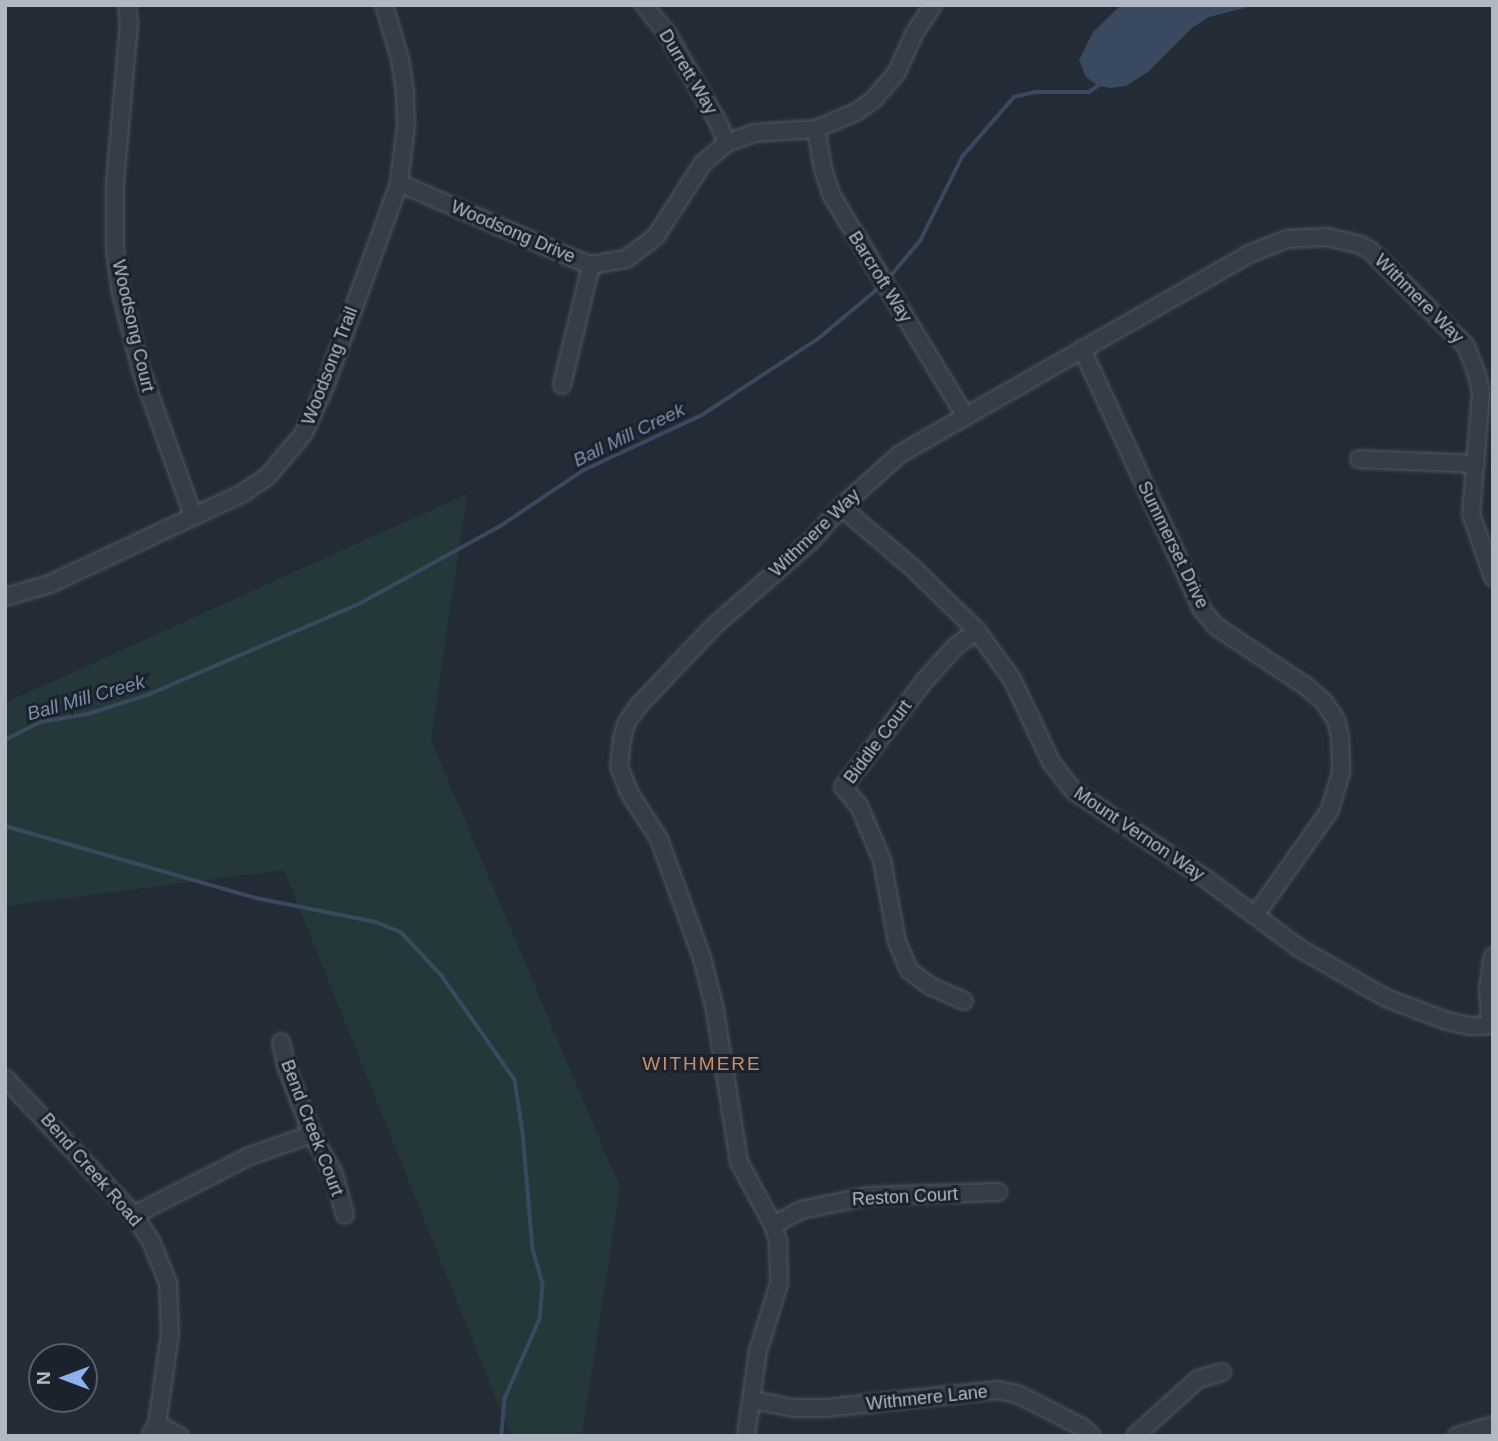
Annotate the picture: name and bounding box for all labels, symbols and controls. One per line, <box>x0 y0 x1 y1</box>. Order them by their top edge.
street label: Durrett Way <box>654 26 722 118</box>
street label: Woodsong Drive <box>448 196 578 268</box>
street label: Barcroft Way <box>843 227 917 327</box>
street label: Withmere Way <box>1370 250 1468 348</box>
street label: Woodsong Court <box>107 258 159 394</box>
street label: Woodsong Trail <box>298 304 362 428</box>
water label: Ball Mill Creek <box>569 398 689 472</box>
street label: Summerset Drive <box>1133 478 1213 612</box>
street label: Withmere Way <box>765 484 865 582</box>
water label: Ball Mill Creek <box>25 670 147 726</box>
street label: Biddle Court <box>840 696 916 788</box>
street label: Mount Vernon Way <box>1070 782 1208 886</box>
district label: WITHMERE <box>643 1053 761 1075</box>
street label: Bend Creek Court <box>276 1057 348 1199</box>
street label: Bend Creek Road <box>36 1109 146 1231</box>
street label: Reston Court <box>851 1183 959 1211</box>
north arrow <box>28 1343 98 1413</box>
text: N <box>33 1371 54 1385</box>
street label: Withmere Lane <box>865 1381 989 1415</box>

